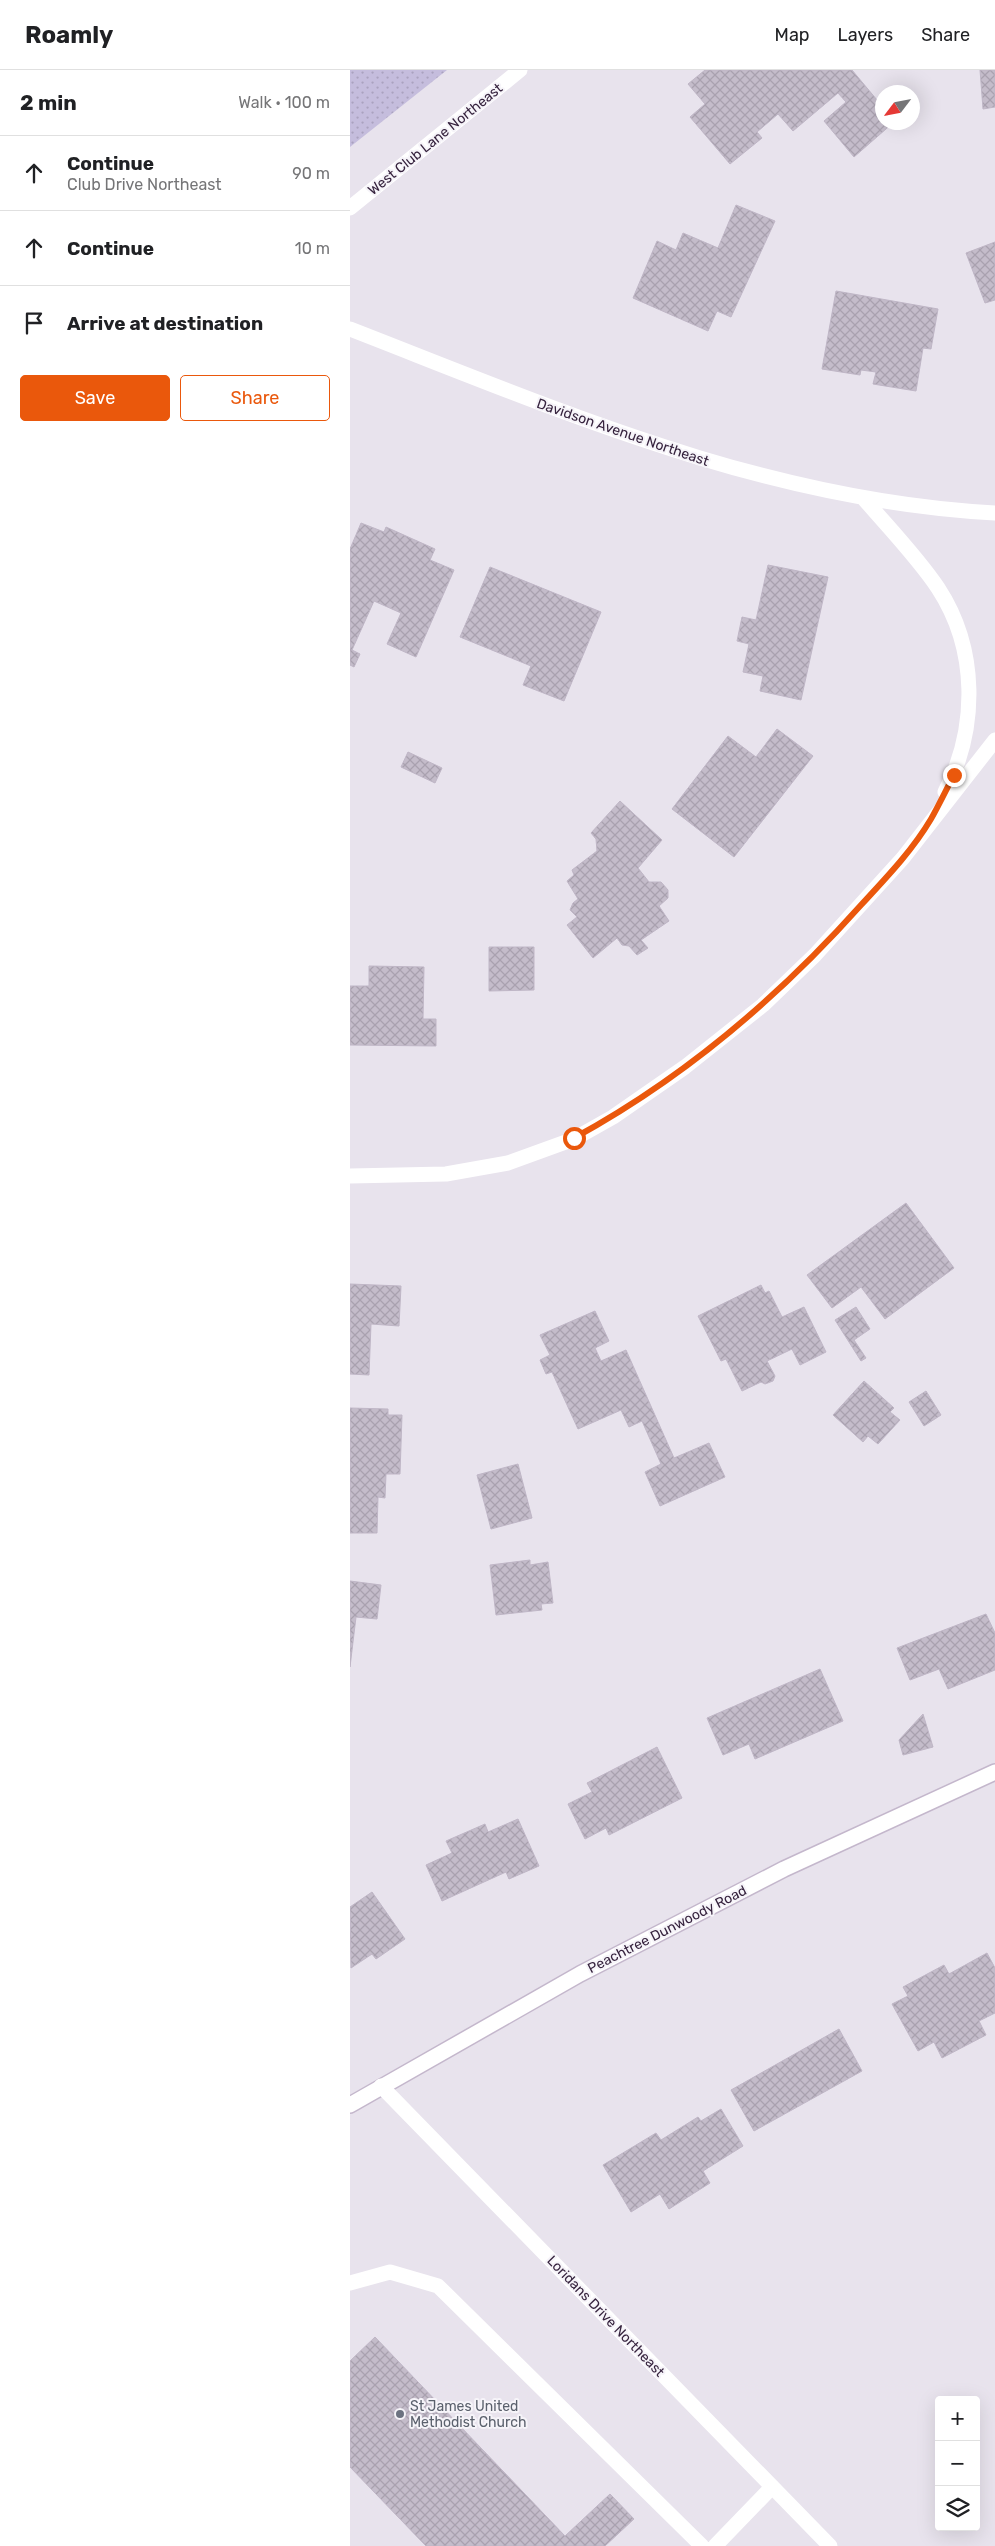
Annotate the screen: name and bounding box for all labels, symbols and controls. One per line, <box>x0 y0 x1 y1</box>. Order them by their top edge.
text: Roamly <box>25 21 113 49</box>
text: Map <box>775 24 810 46</box>
text: Layers <box>838 24 893 46</box>
text: Share <box>921 24 970 46</box>
street label: West Club Lane Northeast <box>365 79 506 199</box>
north arrow <box>875 85 920 130</box>
text: 2 min <box>20 90 77 115</box>
text: Walk · 100 m <box>238 93 330 112</box>
text: Continue <box>67 152 154 175</box>
icon: ahead <box>20 159 48 187</box>
text: 90 m <box>292 164 330 183</box>
text: Club Drive Northeast <box>67 175 222 194</box>
icon: ahead <box>20 234 48 262</box>
text: Continue <box>67 237 154 260</box>
text: 10 m <box>295 239 330 258</box>
icon: arrive <box>20 309 48 337</box>
text: Arrive at destination <box>67 312 263 335</box>
button: Save <box>20 375 170 421</box>
button: Share <box>180 375 330 421</box>
street label: Davidson Avenue Northeast <box>534 395 712 470</box>
route end <box>943 764 966 787</box>
route start <box>563 1127 586 1150</box>
street label: Peachtree Dunwoody Road <box>585 1882 750 1977</box>
street label: Loridans Drive Northeast <box>543 2252 668 2381</box>
map controls <box>935 2396 980 2531</box>
button: + <box>935 2396 980 2441</box>
place label: St James United Methodist Church <box>410 2398 526 2431</box>
marker: St James United Methodist Church <box>394 2408 406 2420</box>
button: − <box>935 2441 980 2486</box>
button: layers <box>935 2486 980 2531</box>

